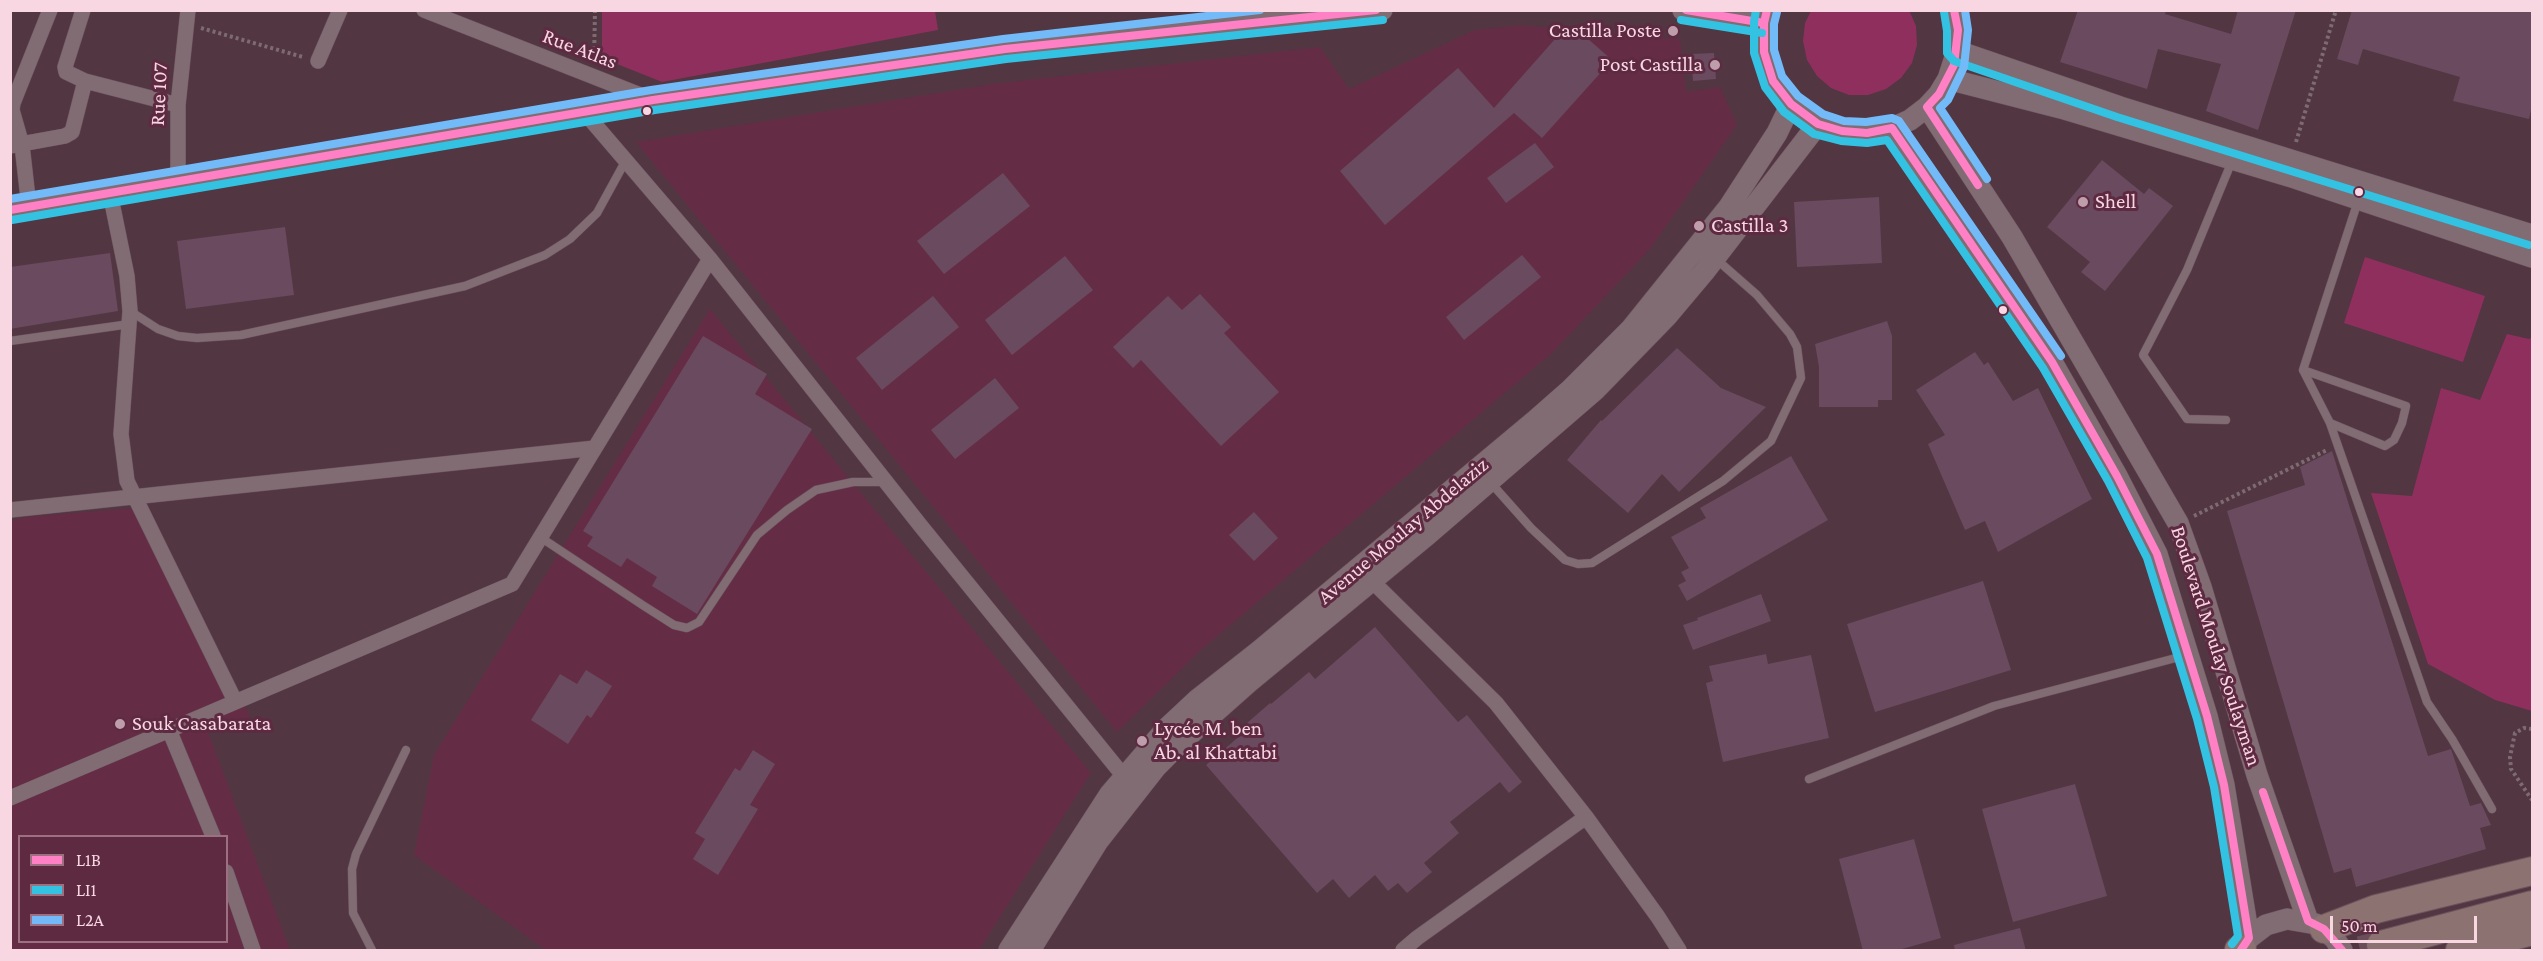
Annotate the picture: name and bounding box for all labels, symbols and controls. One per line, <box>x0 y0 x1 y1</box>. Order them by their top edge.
place label: Castilla Poste <box>1549 18 1661 44</box>
street label: Rue Atlas <box>539 23 621 75</box>
marker: Castilla Poste <box>1666 24 1680 38</box>
place label: Post Castilla <box>1600 52 1703 78</box>
marker: Post Castilla <box>1708 58 1722 72</box>
street label: Rue 107 <box>145 62 173 126</box>
unlabelled marker <box>641 105 653 117</box>
unlabelled marker <box>2353 186 2365 198</box>
place label: Shell <box>2095 189 2136 215</box>
marker: Shell <box>2076 195 2090 209</box>
place label: Castilla 3 <box>1711 213 1788 239</box>
marker: Castilla 3 <box>1692 219 1706 233</box>
unlabelled marker <box>1997 304 2009 316</box>
street label: Avenue Moulay Abdelaziz <box>1313 452 1493 610</box>
street label: Boulevard Moulay Soulayman <box>2165 523 2267 769</box>
place label: Souk Casabarata <box>132 711 271 737</box>
place label: Lycée M. ben Ab. al Khattabi <box>1154 716 1277 766</box>
marker: Souk Casabarata <box>113 717 127 731</box>
marker: Lycée M. ben Ab. al Khattabi <box>1135 734 1149 748</box>
legend <box>18 835 228 943</box>
text: L1B <box>76 850 101 870</box>
text: LI1 <box>76 880 96 900</box>
scale bar <box>2333 904 2480 942</box>
text: L2A <box>76 910 104 930</box>
text: 50 m <box>2341 916 2378 936</box>

